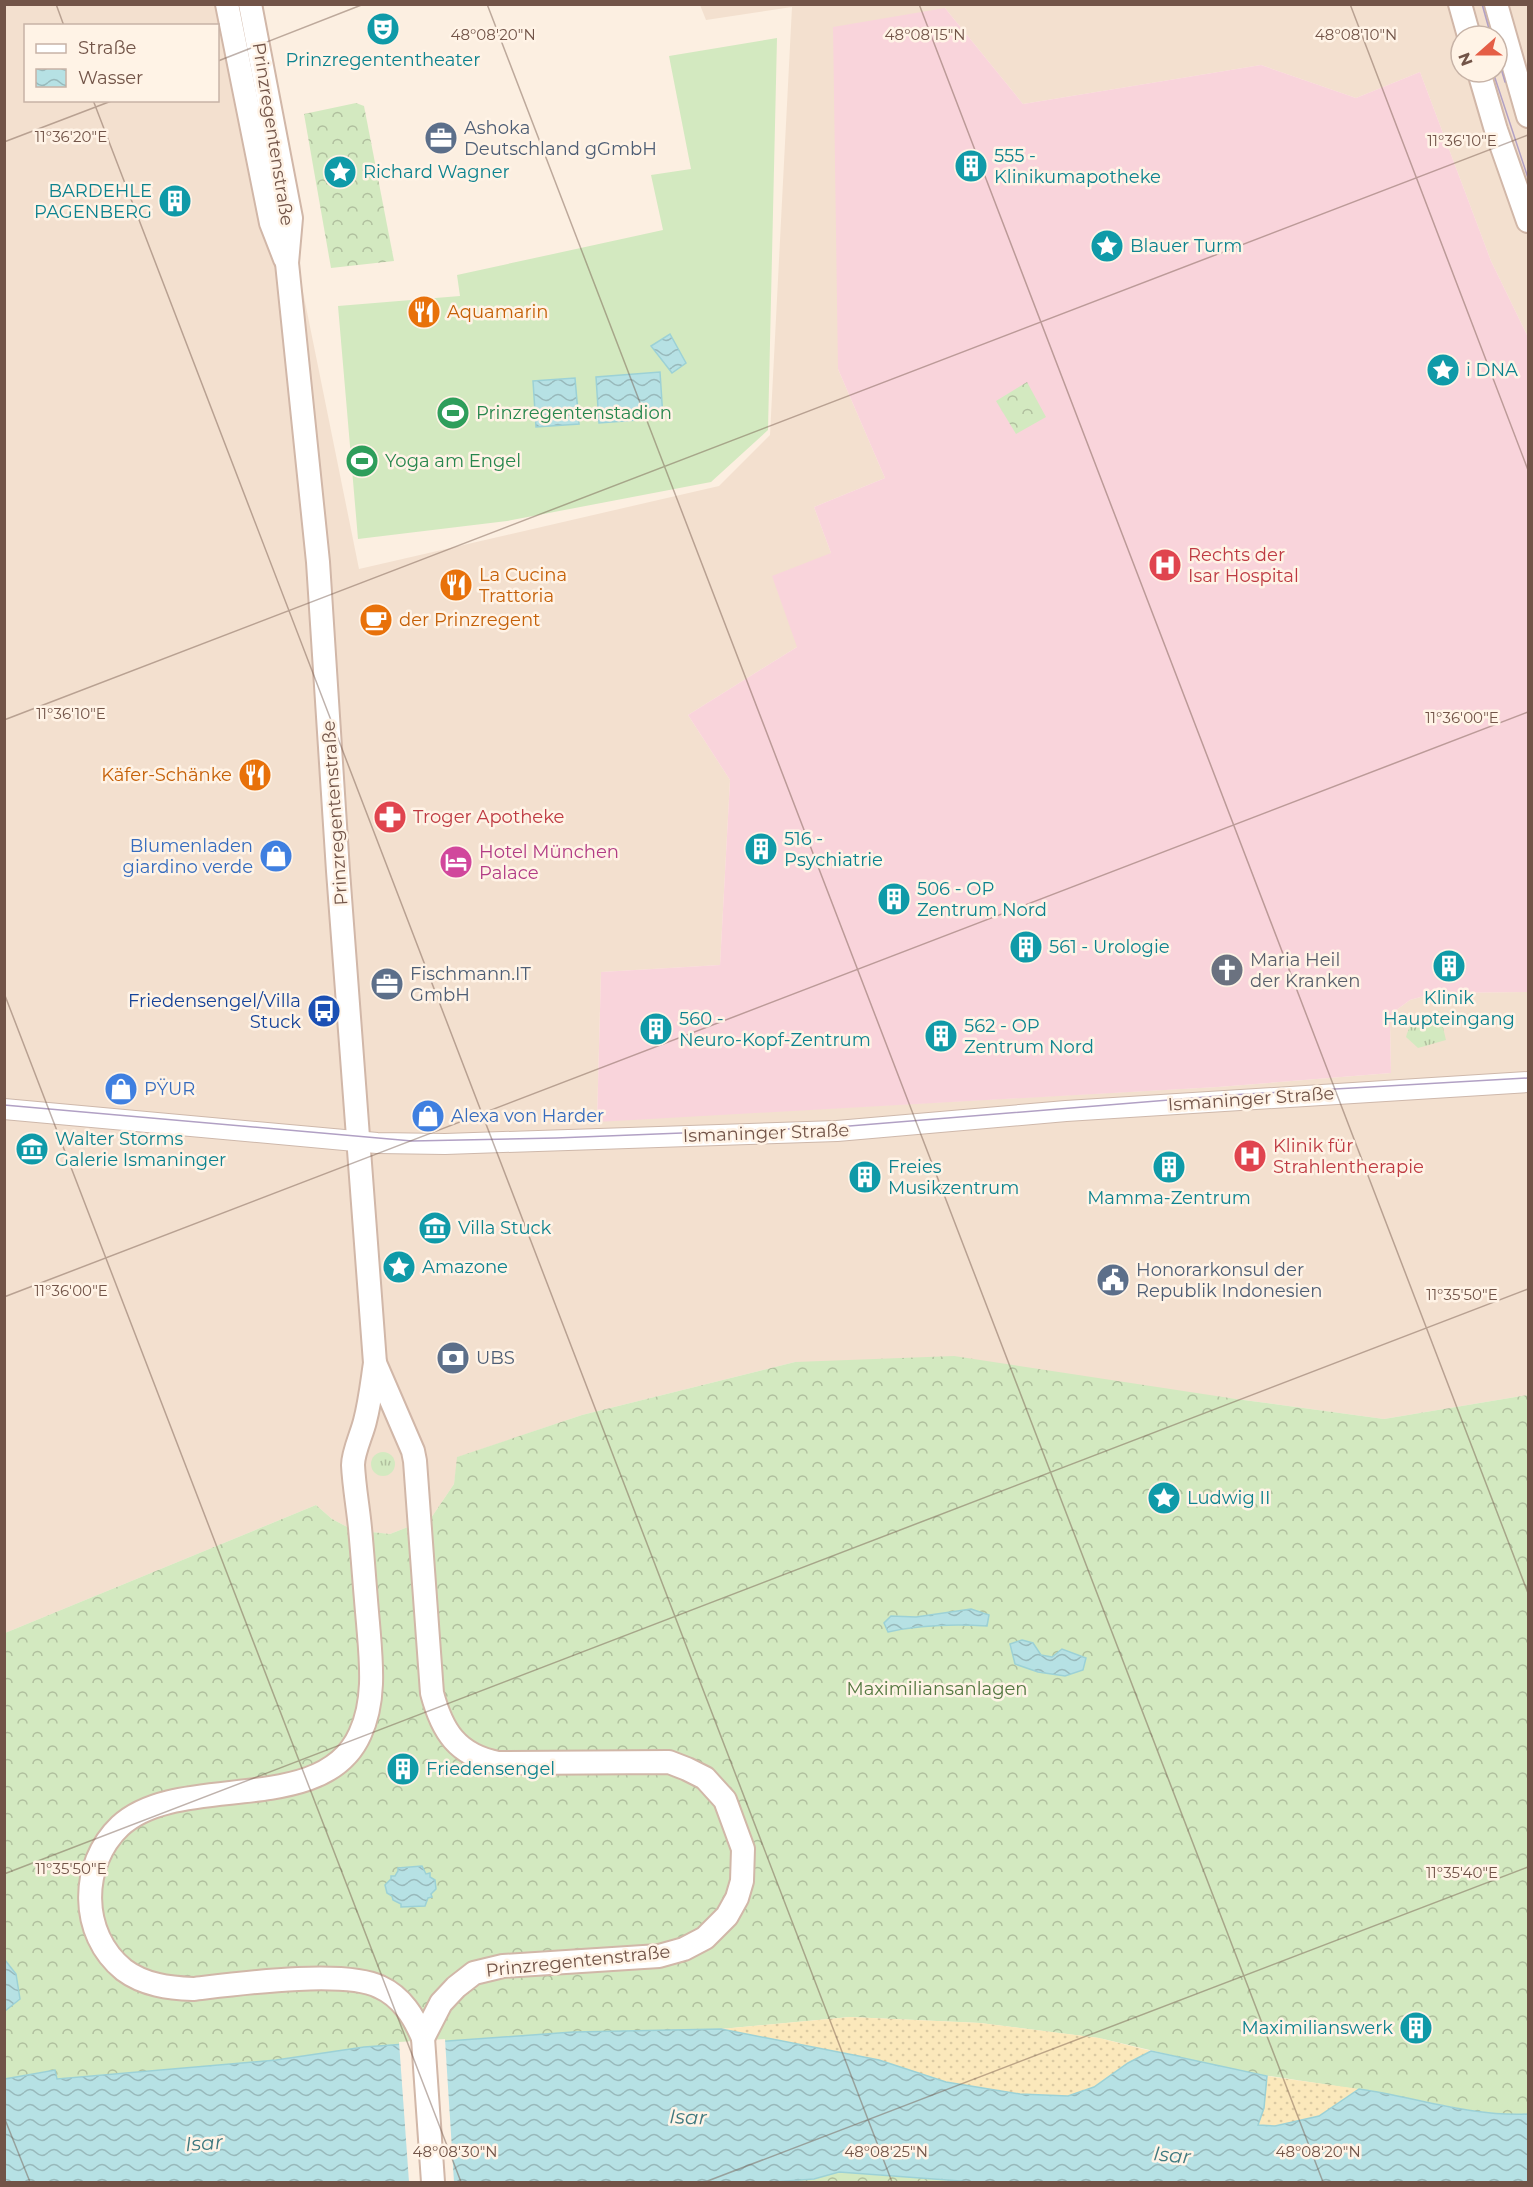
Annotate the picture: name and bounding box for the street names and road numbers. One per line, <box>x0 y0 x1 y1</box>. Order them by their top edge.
street label: Prinzregentenstraße <box>248 41 298 227</box>
street label: Prinzregentenstraße <box>318 720 352 906</box>
street label: Ismaninger Straße <box>1167 1082 1335 1116</box>
street label: Ismaninger Straße <box>682 1119 850 1147</box>
street label: Prinzregentenstraße <box>485 1940 671 1982</box>

